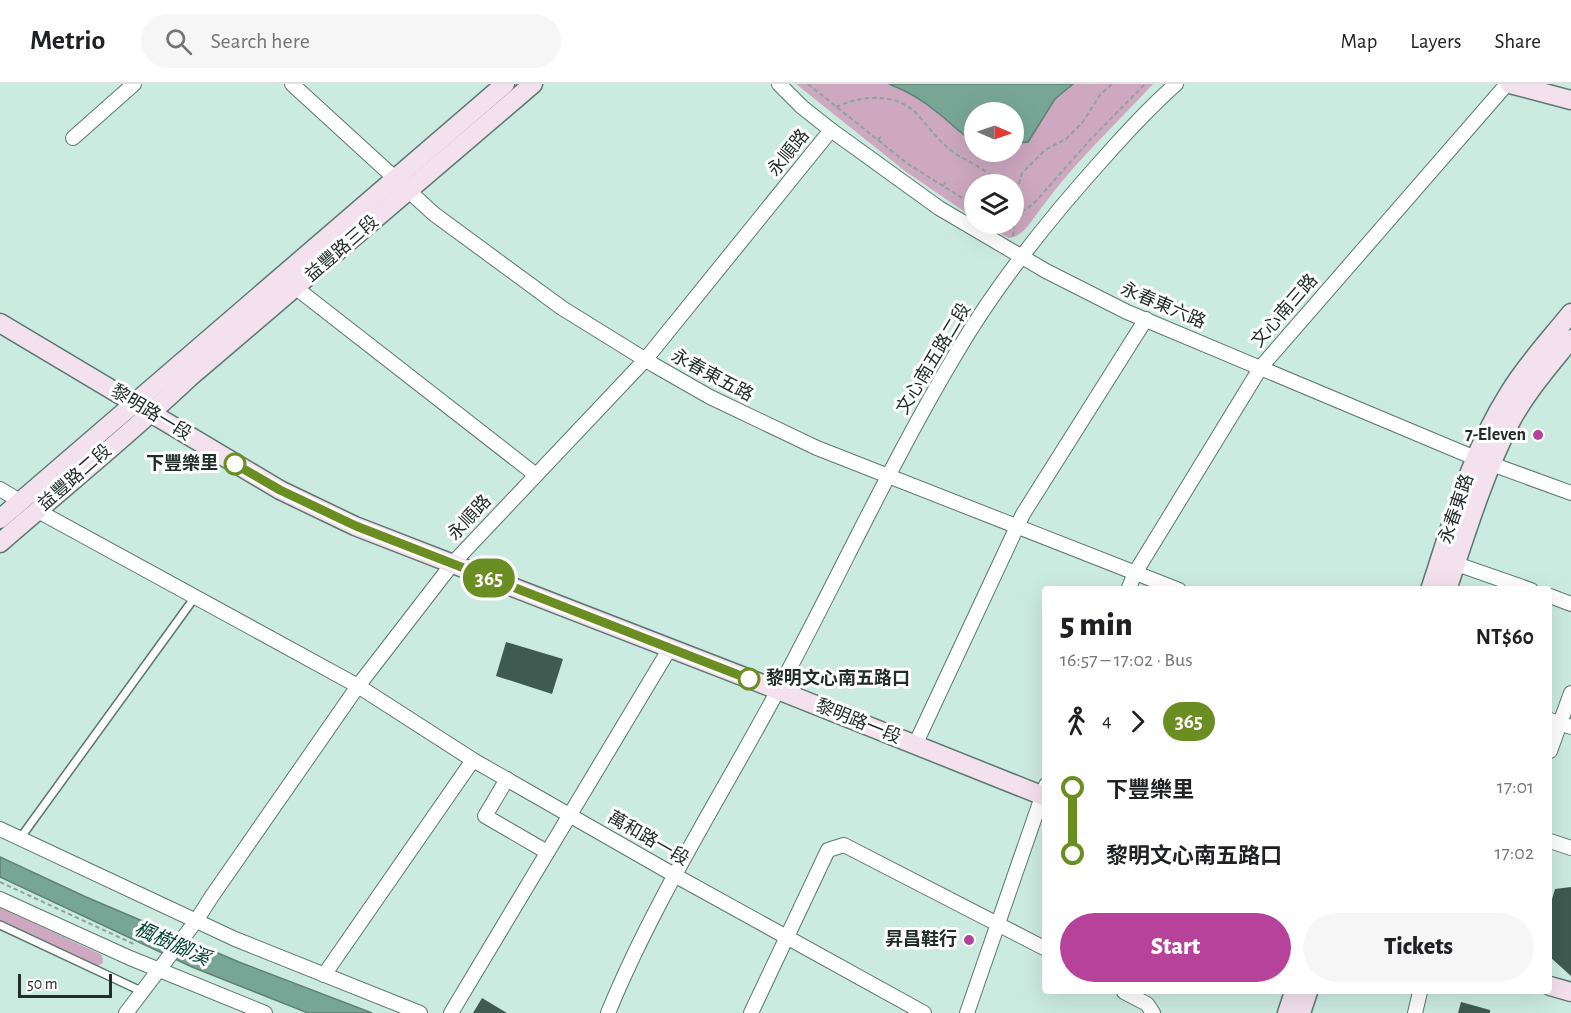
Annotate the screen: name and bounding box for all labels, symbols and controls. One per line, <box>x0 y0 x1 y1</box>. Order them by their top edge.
search box <box>141 14 561 68</box>
icon: search <box>162 25 195 58</box>
text: Metrio <box>30 27 105 55</box>
text: Search here <box>210 30 310 52</box>
text: Map <box>1341 31 1377 52</box>
text: Layers <box>1410 31 1461 52</box>
text: Share <box>1494 31 1541 52</box>
north arrow <box>964 102 1024 162</box>
map controls <box>964 102 1024 234</box>
street label: 永順路 <box>763 125 813 180</box>
button: layers <box>964 174 1024 234</box>
street label: 益豐路三段 <box>301 211 382 285</box>
street label: 文心南三路 <box>1247 270 1321 351</box>
street label: 永春東六路 <box>1118 278 1209 332</box>
street label: 文心南五路二段 <box>892 299 974 418</box>
street label: 永春東五路 <box>668 345 757 405</box>
street label: 黎明路一段 <box>108 380 195 444</box>
place label: 7-Eleven <box>1465 426 1526 444</box>
marker: 7-Eleven <box>1531 428 1545 442</box>
street label: 益豐路二段 <box>34 440 115 514</box>
place label: 下豐樂里 <box>146 453 218 473</box>
marker: 下豐樂里 <box>224 453 246 475</box>
street label: 永春東路 <box>1435 471 1477 546</box>
street label: 永順路 <box>444 491 495 544</box>
line badge: 365 <box>454 558 524 598</box>
text: 365 <box>475 568 503 589</box>
text: 5 min <box>1060 609 1133 642</box>
text: NT$60 <box>1476 626 1534 648</box>
text: 16:57 – 17:02 · Bus <box>1060 650 1193 670</box>
marker: 黎明文心南五路口 <box>738 668 760 690</box>
place label: 黎明文心南五路口 <box>766 668 910 688</box>
street label: 黎明路一段 <box>813 695 904 747</box>
icon: walk <box>1060 705 1093 738</box>
icon: forward <box>1121 705 1154 738</box>
text: 4 <box>1102 711 1112 731</box>
text: 365 <box>1175 711 1203 732</box>
text: 17:01 <box>1497 777 1534 797</box>
text: 下豐樂里 <box>1106 779 1194 801</box>
street label: 萬和路一段 <box>605 807 692 869</box>
text: 17:02 <box>1495 843 1534 863</box>
text: 黎明文心南五路口 <box>1106 845 1282 867</box>
button: Start <box>1060 913 1291 982</box>
button: Tickets <box>1303 913 1534 982</box>
water label: 楓樹腳溪 <box>131 918 216 971</box>
place label: 昇昌鞋行 <box>885 928 957 949</box>
marker: 昇昌鞋行 <box>962 933 976 947</box>
scale bar <box>18 971 112 998</box>
text: 50 m <box>27 976 58 992</box>

